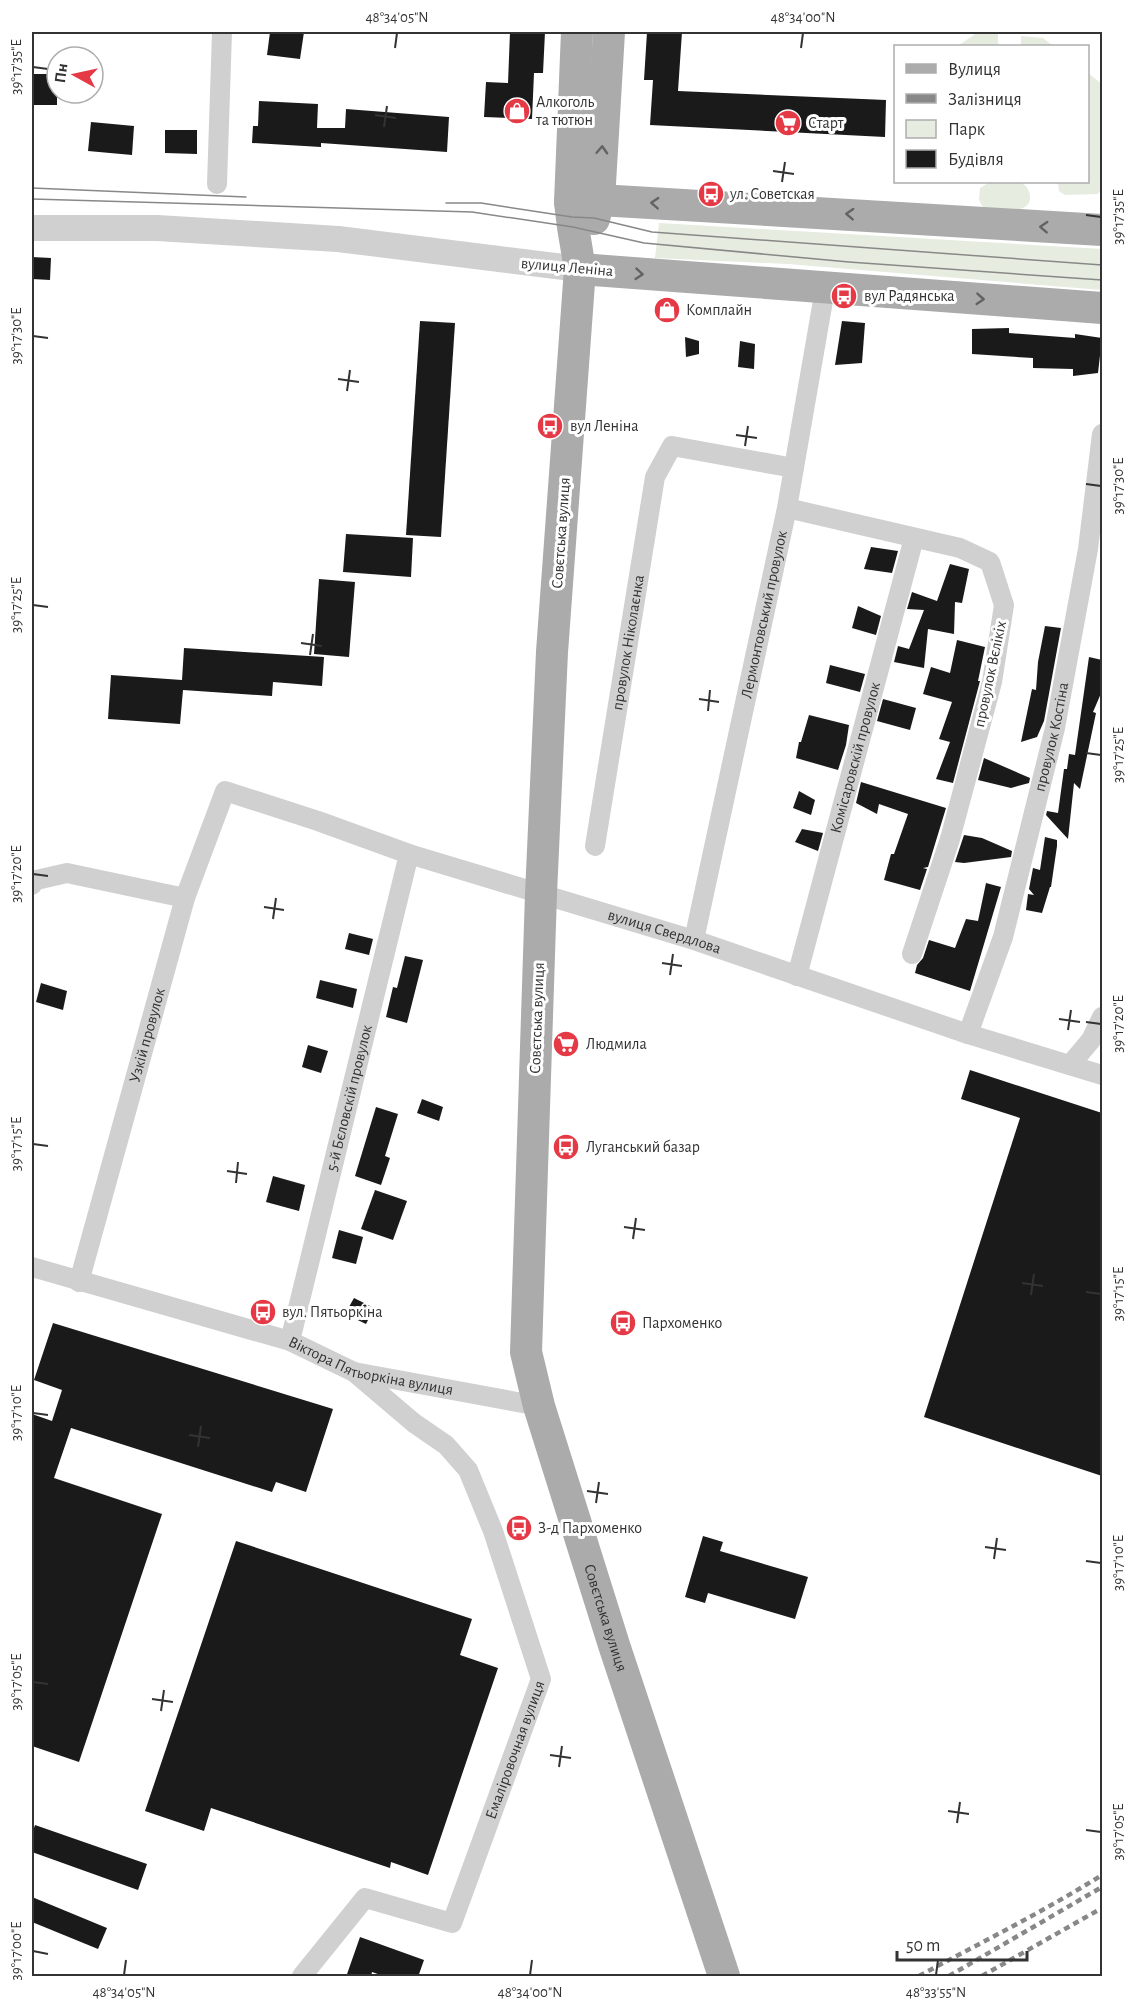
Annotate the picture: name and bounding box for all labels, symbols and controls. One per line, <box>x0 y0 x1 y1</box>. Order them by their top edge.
text: 48°34'05"N <box>365 10 429 25</box>
text: 48°34'00"N <box>771 10 835 25</box>
text: 39°17'35"E <box>9 39 24 95</box>
north arrow <box>45 45 105 105</box>
legend <box>894 45 1089 183</box>
text: Вулиця <box>948 61 1001 79</box>
text: Пн <box>52 62 70 84</box>
text: Залізниця <box>948 91 1022 109</box>
place label: Алкоголь та тютюн <box>535 94 594 128</box>
shop icon: Алкоголь та тютюн <box>502 96 532 126</box>
supermarket icon: Старт <box>773 108 803 138</box>
place label: Старт <box>808 115 844 131</box>
text: Парк <box>948 121 986 139</box>
one-way arrow <box>595 146 608 155</box>
text: Будівля <box>948 151 1004 169</box>
bus stop icon: ул. Советская <box>696 179 726 209</box>
place label: ул. Советская <box>729 186 815 203</box>
text: 39°17'35"E <box>1111 189 1126 245</box>
one-way arrow <box>650 197 659 210</box>
one-way arrow <box>845 208 854 221</box>
one-way arrow <box>1040 221 1049 234</box>
street label: вулиця Леніна <box>520 255 614 280</box>
one-way arrow <box>634 267 643 280</box>
bus stop icon: вул Радянська <box>829 281 859 311</box>
place label: вул Радянська <box>864 288 955 305</box>
one-way arrow <box>975 293 984 306</box>
shop icon: Комплайн <box>652 295 682 325</box>
place label: Комплайн <box>686 302 752 318</box>
text: 39°17'30"E <box>9 307 24 365</box>
bus stop icon: вул Леніна <box>535 411 565 441</box>
place label: вул Леніна <box>570 418 639 435</box>
text: 39°17'30"E <box>1111 457 1126 515</box>
street label: Совєтська вулиця <box>549 477 574 589</box>
street label: Лермонтовський провулок <box>738 528 790 700</box>
street label: провулок Ніколаєнка <box>609 574 647 712</box>
text: 39°17'25"E <box>9 577 24 633</box>
street label: провулок Вєлікіх <box>971 619 1010 729</box>
street label: Комісаровскій провулок <box>827 680 883 835</box>
street label: провулок Костіна <box>1031 681 1071 793</box>
text: 39°17'25"E <box>1111 727 1126 783</box>
text: 39°17'20"E <box>9 845 24 903</box>
street label: вулиця Свердлова <box>606 906 723 957</box>
street label: Совєтська вулиця <box>527 962 548 1074</box>
street label: Узкій провулок <box>126 986 168 1084</box>
text: 39°17'20"E <box>1111 995 1126 1053</box>
street label: 5-й Бєловскій провулок <box>324 1023 375 1173</box>
supermarket icon: Людмила <box>551 1029 581 1059</box>
place label: Людмила <box>586 1036 647 1052</box>
text: 39°17'15"E <box>9 1117 24 1171</box>
bus stop icon: Луганський базар <box>551 1132 581 1162</box>
place label: Луганський базар <box>586 1139 700 1156</box>
text: 39°17'15"E <box>1111 1267 1126 1321</box>
bus stop icon: вул. Пятьоркіна <box>248 1297 278 1327</box>
place label: вул. Пятьоркіна <box>282 1304 383 1321</box>
bus stop icon: Пархоменко <box>608 1308 638 1338</box>
place label: Пархоменко <box>642 1315 723 1331</box>
street label: Віктора Пятьоркіна вулиця <box>286 1334 455 1398</box>
text: 39°17'10"E <box>9 1385 24 1441</box>
bus stop icon: З-д Пархоменко <box>504 1513 534 1543</box>
place label: З-д Пархоменко <box>538 1520 642 1536</box>
text: 39°17'10"E <box>1111 1535 1126 1591</box>
street label: Совєтська вулиця <box>581 1562 630 1674</box>
text: 39°17'05"E <box>9 1653 24 1711</box>
street label: Емаліровочная вулиця <box>483 1679 548 1821</box>
text: 39°17'05"E <box>1111 1803 1126 1861</box>
text: 39°17'00"E <box>9 1922 24 1980</box>
scale bar <box>897 1924 1028 1962</box>
text: 50 m <box>906 1937 940 1955</box>
text: 48°34'05"N <box>92 1985 156 2000</box>
text: 48°34'00"N <box>498 1985 562 2000</box>
text: 48°33'55"N <box>906 1985 966 2000</box>

